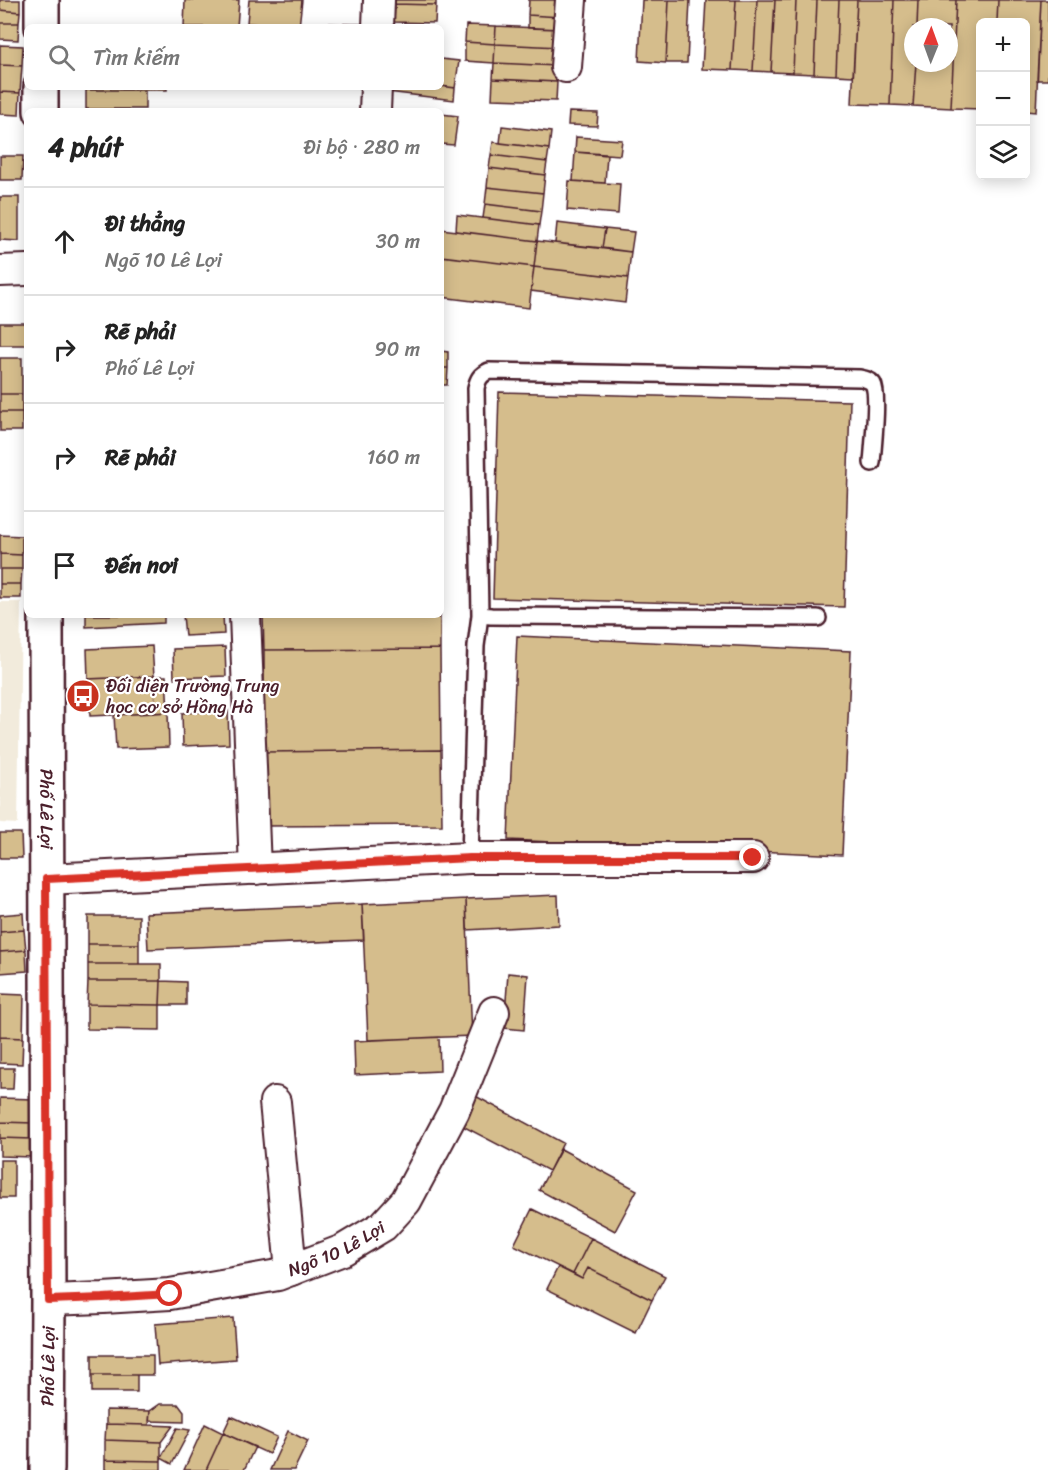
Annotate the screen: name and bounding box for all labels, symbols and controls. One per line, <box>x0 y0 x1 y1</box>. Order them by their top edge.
north arrow <box>904 18 958 72</box>
map controls <box>976 18 1030 180</box>
button: + <box>976 18 1030 72</box>
search box <box>24 24 444 90</box>
text: Tìm kiếm <box>93 38 180 77</box>
icon: search <box>45 41 78 74</box>
button: − <box>976 72 1030 126</box>
text: 4 phút <box>48 124 123 170</box>
button: layers <box>976 126 1030 180</box>
text: Đi bộ · 280 m <box>304 130 420 165</box>
text: Đi thẳng <box>105 204 185 243</box>
text: 30 m <box>376 224 420 259</box>
icon: ahead <box>48 225 81 258</box>
text: Ngõ 10 Lê Lợi <box>105 243 222 278</box>
text: Rẽ phải <box>105 312 176 351</box>
text: 90 m <box>375 332 420 367</box>
icon: right <box>48 333 81 366</box>
text: Phố Lê Lợi <box>105 351 194 386</box>
text: Rẽ phải <box>105 438 176 477</box>
text: 160 m <box>367 440 420 475</box>
icon: right <box>48 441 81 474</box>
text: Đến nơi <box>105 546 178 585</box>
icon: arrive <box>48 549 81 582</box>
place label: Đối diện Trường Trung học cơ sở Hồng Hà <box>105 670 279 723</box>
bus stop icon: Đối diện Trường Trung học cơ sở Hồng Hà <box>65 678 101 714</box>
street label: Phố Lê Lợi <box>30 769 63 850</box>
route end <box>739 844 765 870</box>
street label: Ngõ 10 Lê Lợi <box>283 1211 393 1286</box>
route start <box>156 1280 182 1306</box>
street label: Phố Lê Lợi <box>31 1325 65 1406</box>

